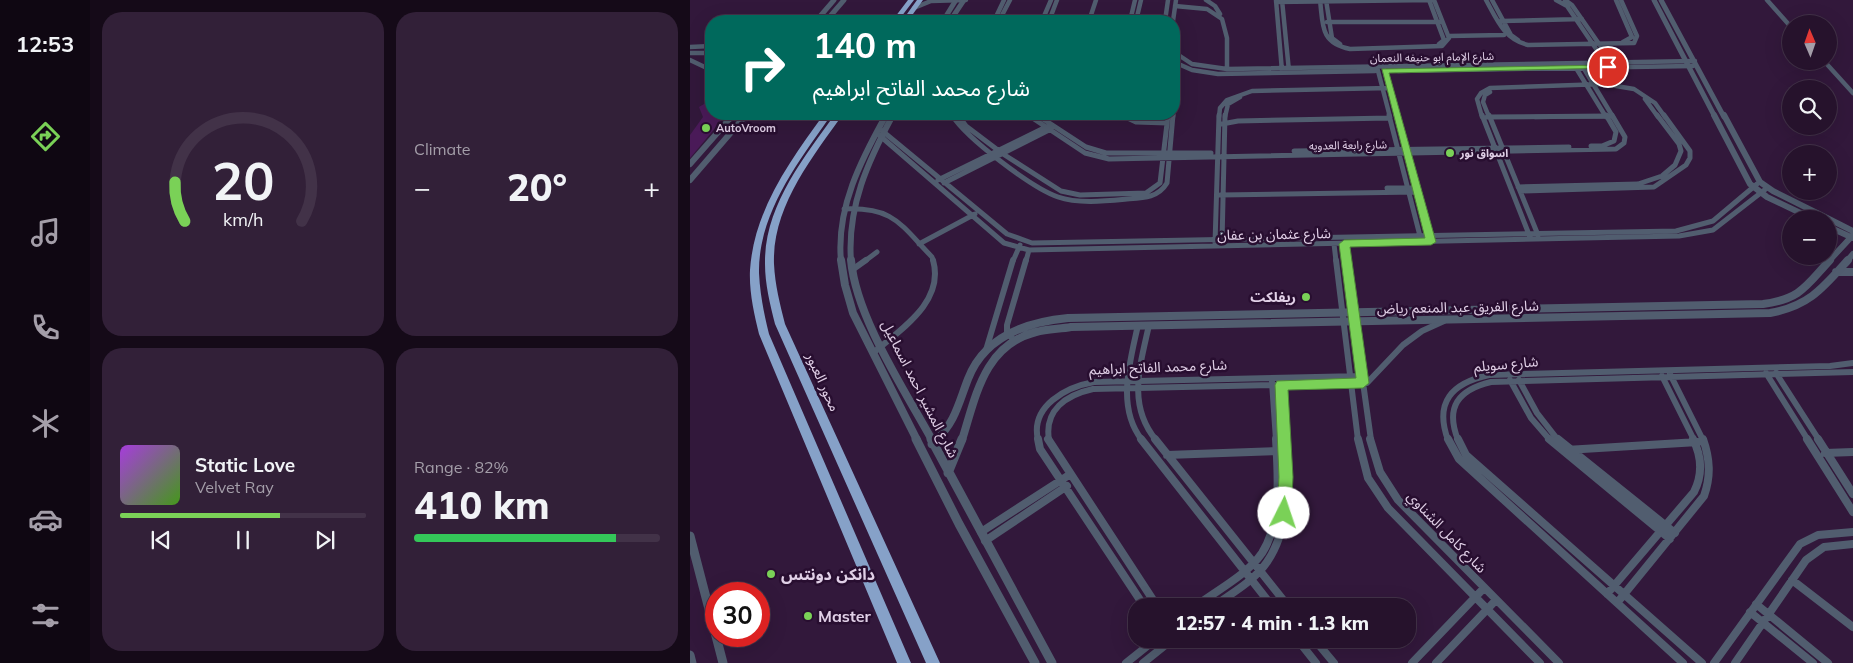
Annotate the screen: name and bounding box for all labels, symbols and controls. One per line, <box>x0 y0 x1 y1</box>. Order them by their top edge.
north arrow <box>1782 15 1838 70</box>
map controls <box>1782 15 1837 265</box>
text: 140 m <box>813 23 917 67</box>
text: 12:53 <box>16 30 74 58</box>
icon: right <box>730 35 795 100</box>
pin <box>1587 46 1629 88</box>
street label: شارع الإمام ابو حنيفه النعمان <box>1370 49 1495 66</box>
icon: arrive <box>1594 53 1622 81</box>
text: شارع محمد الفاتح ابراهيم <box>813 74 1030 102</box>
button: search <box>1782 80 1837 135</box>
icon: directions <box>28 119 63 154</box>
place label: AutoVroom <box>716 121 776 135</box>
marker: AutoVroom <box>700 122 712 134</box>
street label: شارع رابعة العدويه <box>1309 137 1388 154</box>
text: Climate <box>414 139 470 159</box>
button: + <box>1782 145 1837 200</box>
place label: اسواق نور <box>1459 146 1508 160</box>
marker: اسواق نور <box>1444 147 1456 159</box>
text: 20 <box>212 148 274 213</box>
text: 20° <box>507 163 567 211</box>
text: − <box>414 170 431 205</box>
text: + <box>643 170 660 205</box>
text: km/h <box>223 208 263 230</box>
button: − <box>1782 210 1837 265</box>
icon: music <box>28 215 63 250</box>
street label: شارع عثمان بن عفان <box>1217 224 1331 246</box>
place label: ريفلكت <box>1250 288 1296 306</box>
marker: ريفلكت <box>1300 291 1312 303</box>
street label: شارع الفريق عبد المنعم رياض <box>1377 297 1539 319</box>
icon: phone <box>28 310 63 345</box>
street label: شارع المشير احمد اسماعيل <box>876 317 963 462</box>
street label: محور العبور <box>802 349 844 414</box>
street label: شارع سويلم <box>1473 352 1539 378</box>
street label: شارع محمد الفاتح ابراهيم <box>1089 356 1227 380</box>
icon: climate <box>28 406 63 441</box>
text: Static Love <box>195 453 295 477</box>
text: Range · 82% <box>414 457 509 477</box>
text: Velvet Ray <box>195 477 274 497</box>
text: 410 km <box>414 481 550 529</box>
position arrow <box>1257 486 1309 538</box>
street label: شارع كامل الشناوي <box>1402 487 1491 578</box>
icon: car <box>28 502 63 537</box>
icon: previous <box>147 526 175 554</box>
icon: pause <box>229 526 257 554</box>
icon: next <box>311 526 339 554</box>
place label: دانكن دونتس <box>781 564 875 584</box>
marker: دانكن دونتس <box>765 568 777 580</box>
speed limit sign: 30 <box>705 582 770 647</box>
icon: filters <box>28 598 63 633</box>
place label: Master <box>818 606 872 626</box>
marker: Master <box>802 610 814 622</box>
text: 12:57 · 4 min · 1.3 km <box>1175 611 1369 635</box>

